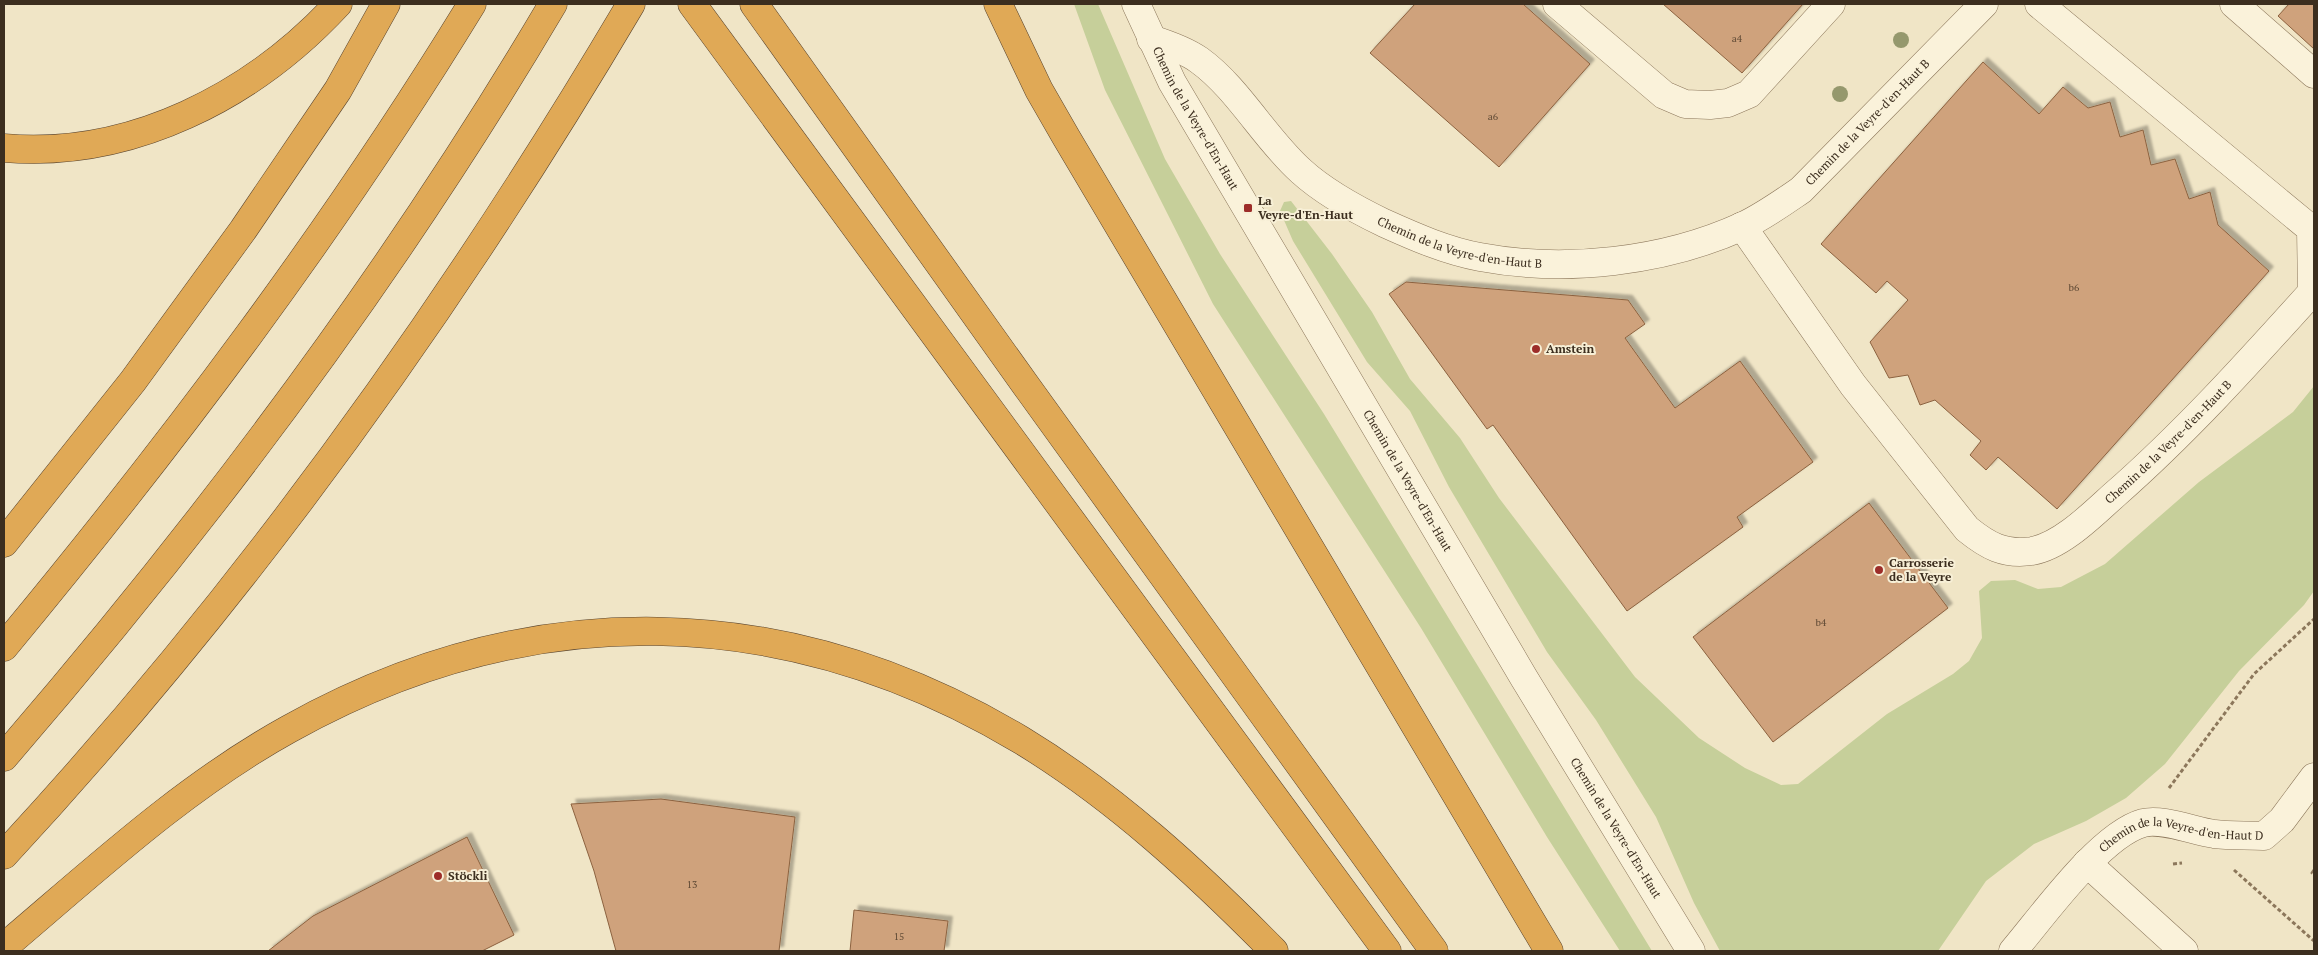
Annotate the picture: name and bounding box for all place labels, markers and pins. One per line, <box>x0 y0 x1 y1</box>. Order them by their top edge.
place label: La Veyre-d'En-Haut <box>1258 193 1353 222</box>
marker: La Veyre-d'En-Haut <box>1242 202 1254 214</box>
place label: Amstein <box>1546 341 1594 356</box>
marker: Amstein <box>1530 343 1542 355</box>
place label: Carrosserie de la Veyre <box>1889 555 1954 584</box>
marker: Carrosserie de la Veyre <box>1873 564 1885 576</box>
place label: Stöckli <box>448 868 487 883</box>
marker: Stöckli <box>432 870 444 882</box>

